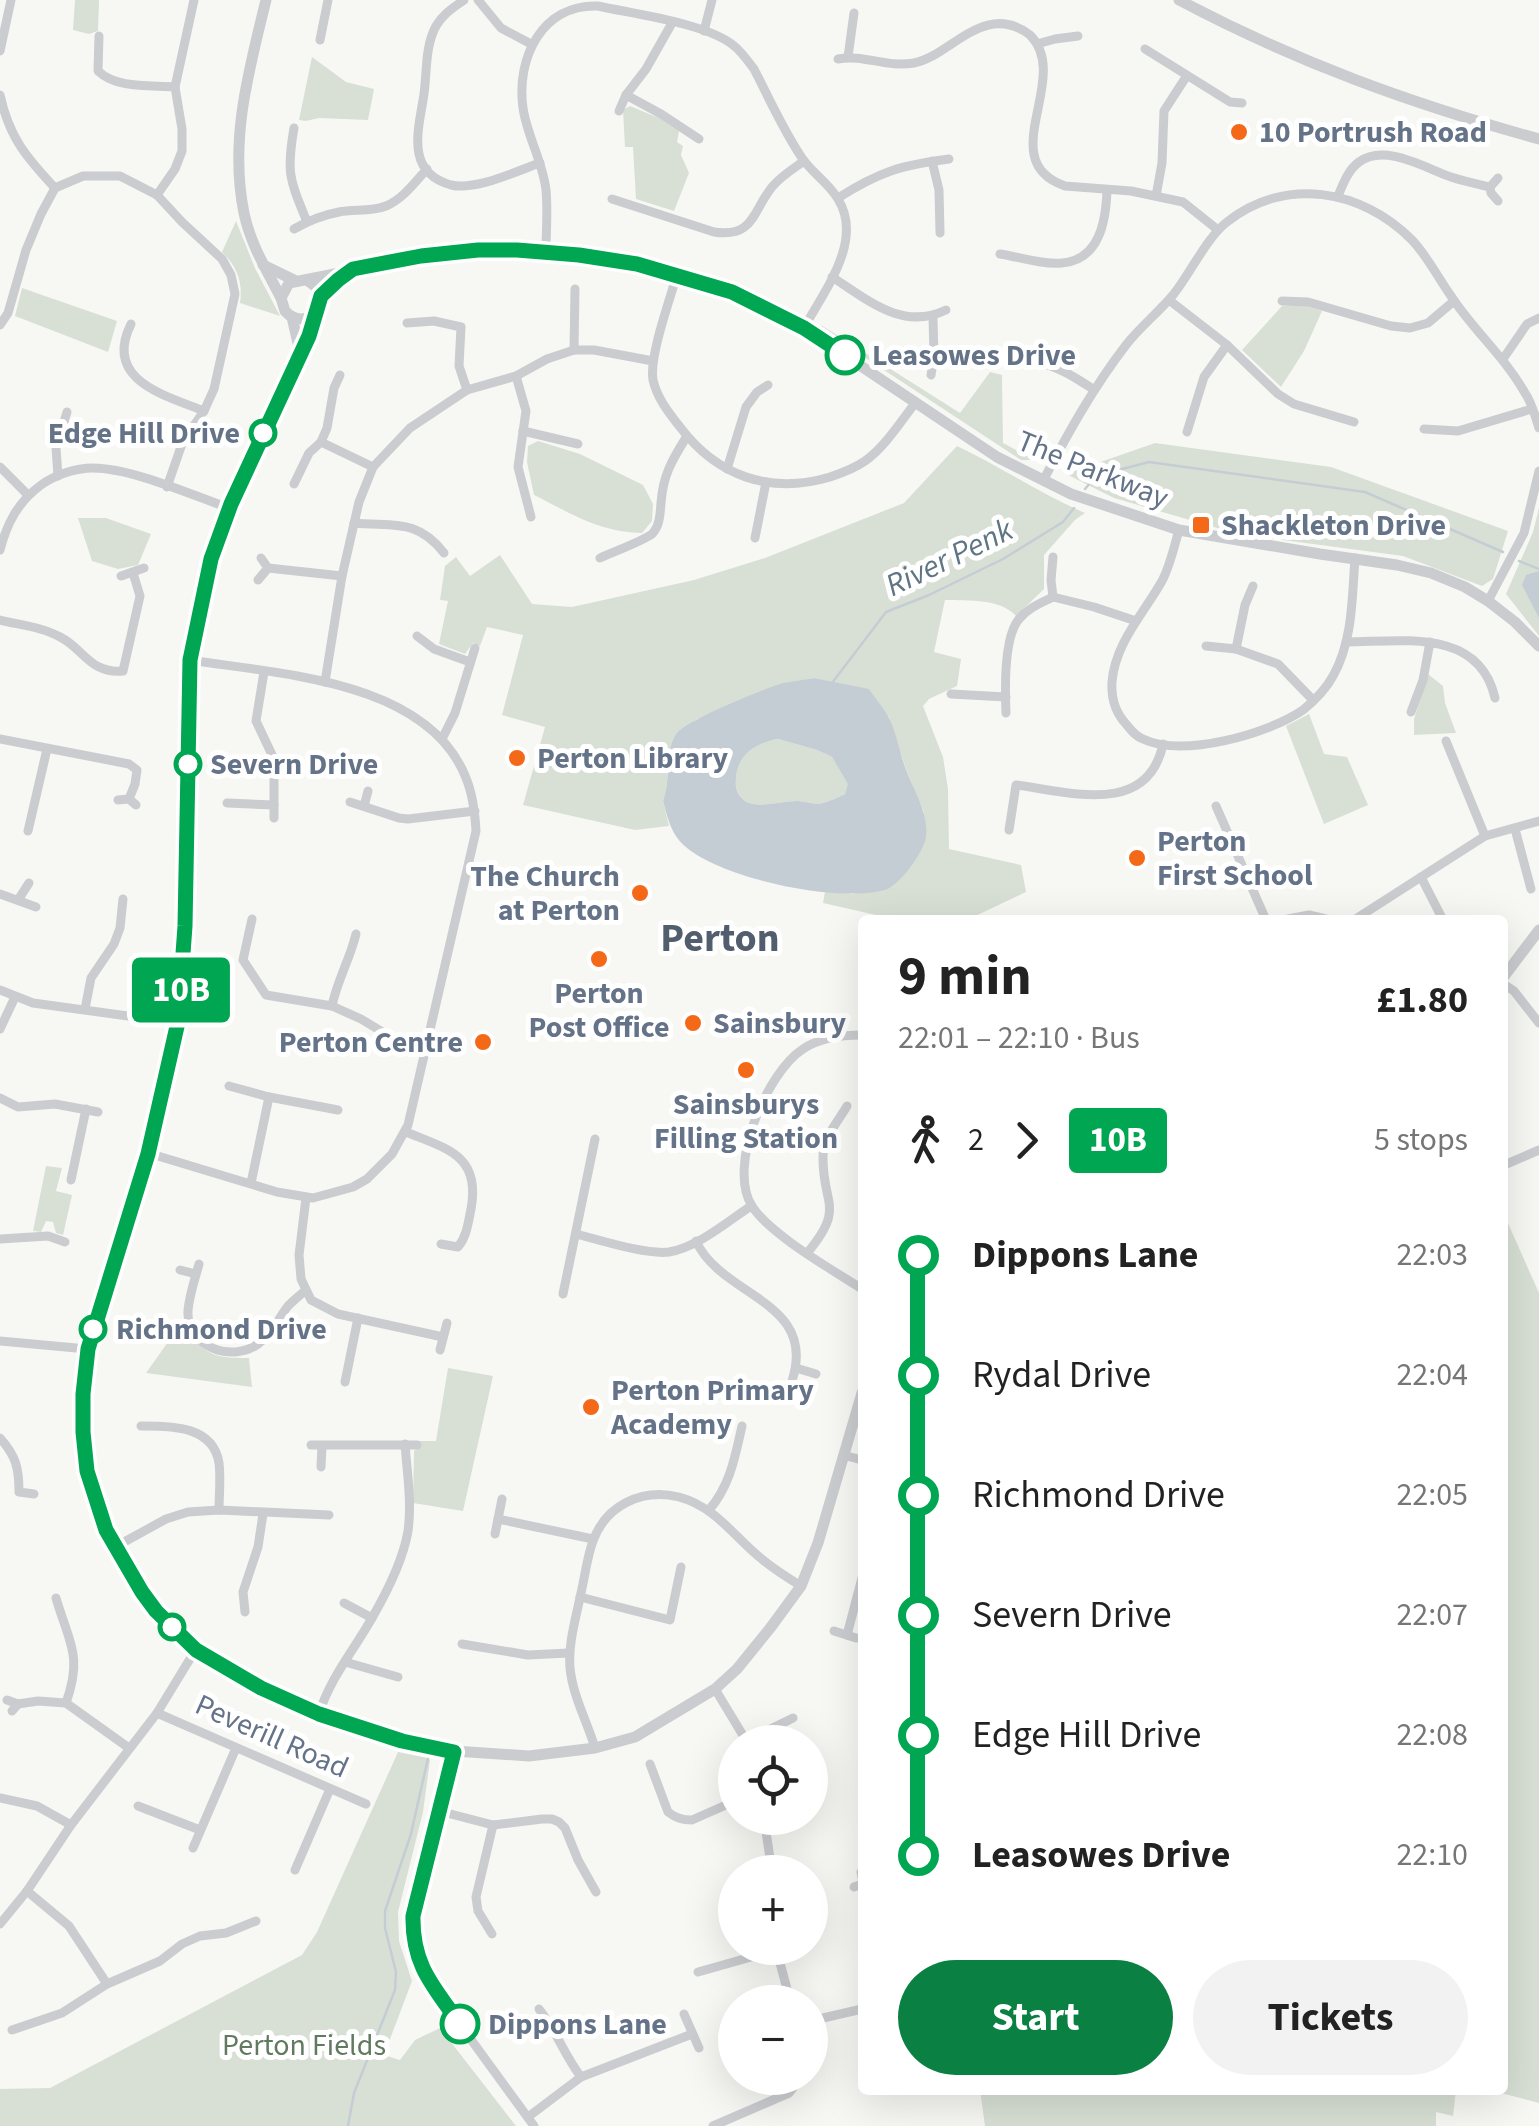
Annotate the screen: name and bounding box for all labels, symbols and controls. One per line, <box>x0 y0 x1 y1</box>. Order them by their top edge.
place label: 10 Portrush Road <box>1259 111 1487 154</box>
marker: 10 Portrush Road <box>1228 121 1250 143</box>
place label: Leasowes Drive <box>872 334 1076 377</box>
marker: Leasowes Drive <box>826 336 864 374</box>
place label: Edge Hill Drive <box>48 412 240 455</box>
marker: Edge Hill Drive <box>250 420 276 446</box>
street label: The Parkway <box>1011 420 1175 519</box>
place label: Shackleton Drive <box>1221 504 1446 547</box>
water label: River Penk <box>878 507 1022 609</box>
marker: Shackleton Drive <box>1190 514 1212 536</box>
place label: Perton Library <box>537 737 729 780</box>
place label: Severn Drive <box>210 743 378 786</box>
marker: Perton Library <box>506 747 528 769</box>
marker: Severn Drive <box>175 751 201 777</box>
place label: Perton First School <box>1157 820 1313 897</box>
marker: Perton First School <box>1126 847 1148 869</box>
place label: The Church at Perton <box>470 855 620 932</box>
marker: The Church at Perton <box>629 882 651 904</box>
district label: Perton <box>660 910 780 967</box>
text: 9 min <box>898 938 1032 1016</box>
marker: Perton Post Office <box>588 948 610 970</box>
line badge: 10B <box>124 958 238 1022</box>
text: 10B <box>152 965 210 1015</box>
place label: Perton Post Office <box>528 972 670 1049</box>
text: £1.80 <box>1376 973 1468 1027</box>
place label: Sainsbury <box>713 1002 847 1045</box>
marker: Sainsbury <box>682 1012 704 1034</box>
text: 22:01 – 22:10 · Bus <box>898 1015 1140 1061</box>
place label: Perton Centre <box>279 1021 463 1064</box>
marker: Perton Centre <box>472 1031 494 1053</box>
marker: Sainsburys Filling Station <box>735 1059 757 1081</box>
place label: Sainsburys Filling Station <box>654 1083 838 1160</box>
icon: walk <box>898 1113 953 1168</box>
icon: forward <box>999 1113 1054 1168</box>
text: 10B <box>1089 1115 1147 1165</box>
text: 2 <box>968 1117 984 1163</box>
text: 5 stops <box>1374 1117 1468 1163</box>
text: Dippons Lane <box>972 1228 1199 1282</box>
text: 22:03 <box>1396 1232 1468 1278</box>
place label: Richmond Drive <box>116 1308 327 1351</box>
marker: Richmond Drive <box>80 1316 106 1342</box>
text: Rydal Drive <box>972 1348 1151 1402</box>
text: 22:04 <box>1396 1352 1468 1398</box>
place label: Perton Primary Academy <box>610 1369 814 1446</box>
marker: Perton Primary Academy <box>580 1396 602 1418</box>
text: Richmond Drive <box>972 1468 1225 1522</box>
text: 22:05 <box>1396 1472 1468 1518</box>
text: Severn Drive <box>972 1588 1172 1642</box>
text: 22:07 <box>1396 1592 1468 1638</box>
unlabelled marker <box>159 1614 185 1640</box>
street label: Peverill Road <box>188 1684 355 1789</box>
text: Edge Hill Drive <box>972 1708 1201 1762</box>
text: 22:08 <box>1396 1712 1468 1758</box>
map controls <box>718 1725 828 2095</box>
button: locate <box>718 1725 828 1835</box>
text: Leasowes Drive <box>972 1828 1230 1882</box>
text: 22:10 <box>1396 1832 1468 1878</box>
button: + <box>718 1855 828 1965</box>
button: Start <box>898 1960 1173 2075</box>
button: Tickets <box>1193 1960 1468 2075</box>
button: − <box>718 1985 828 2095</box>
place label: Dippons Lane <box>488 2003 667 2046</box>
marker: Dippons Lane <box>441 2005 479 2043</box>
park label: Perton Fields <box>222 2024 386 2067</box>

